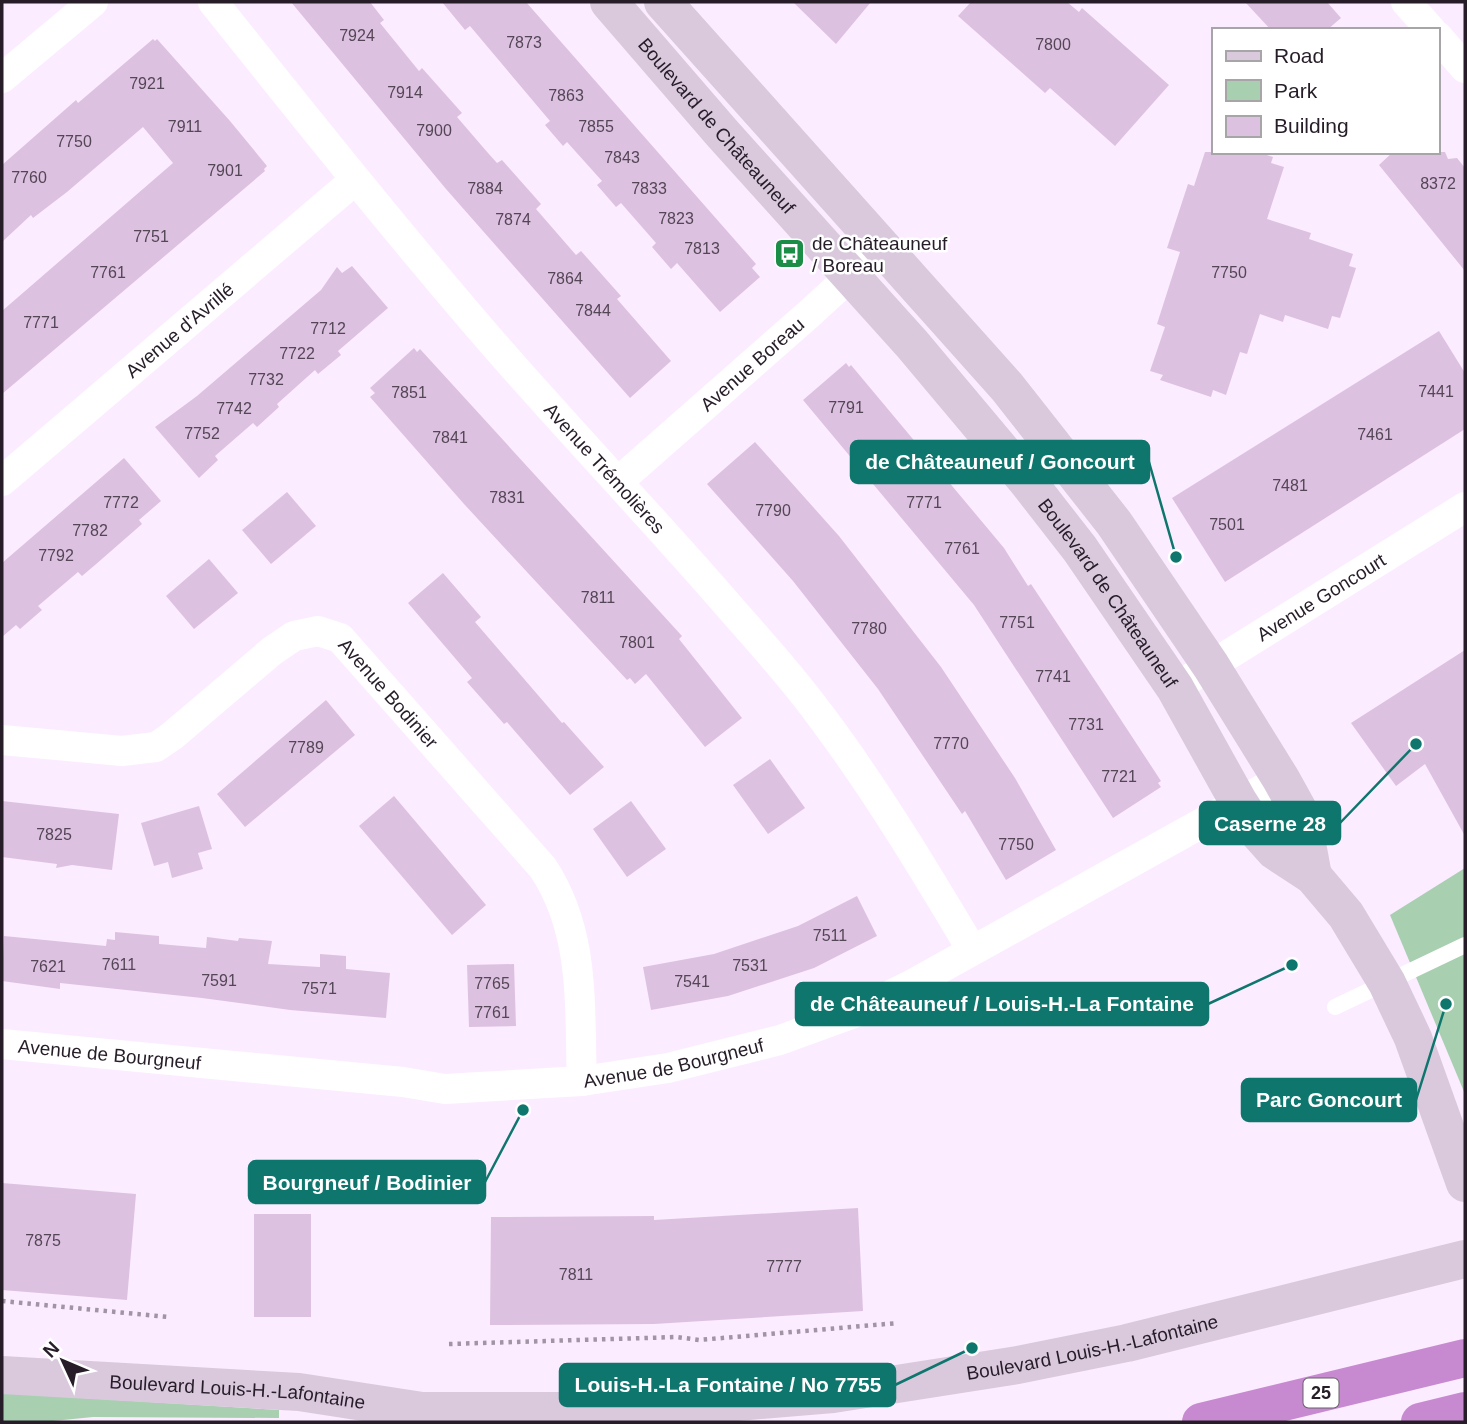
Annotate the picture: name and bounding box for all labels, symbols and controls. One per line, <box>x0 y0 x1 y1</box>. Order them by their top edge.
house number: 7924 <box>339 27 375 44</box>
legend <box>1212 28 1439 154</box>
house number: 7873 <box>506 34 542 51</box>
street label: Boulevard de Châteauneuf <box>634 34 800 218</box>
house number: 7800 <box>1035 36 1071 53</box>
text: Road <box>1274 44 1324 67</box>
house number: 7921 <box>129 75 165 92</box>
text: Park <box>1274 79 1318 102</box>
house number: 7914 <box>387 84 423 101</box>
house number: 7863 <box>548 87 584 104</box>
text: Building <box>1274 114 1349 137</box>
house number: 7911 <box>168 118 202 135</box>
house number: 7855 <box>578 118 614 135</box>
house number: 7900 <box>416 122 452 139</box>
house number: 7750 <box>56 133 92 150</box>
house number: 7843 <box>604 149 640 166</box>
house number: 7901 <box>207 162 243 179</box>
house number: 7760 <box>11 169 47 186</box>
house number: 8372 <box>1420 175 1456 192</box>
house number: 7884 <box>467 180 503 197</box>
house number: 7833 <box>631 180 667 197</box>
house number: 7823 <box>658 210 694 227</box>
house number: 7874 <box>495 211 531 228</box>
house number: 7751 <box>133 228 169 245</box>
place label: de Châteauneuf / Boreau <box>812 233 948 276</box>
bus stop icon: de Châteauneuf / Boreau <box>772 237 806 271</box>
house number: 7813 <box>684 240 720 257</box>
house number: 7761 <box>90 264 126 281</box>
house number: 7750 <box>1211 264 1247 281</box>
house number: 7864 <box>547 270 583 287</box>
street label: Avenue d'Avrillé <box>121 278 238 382</box>
house number: 7844 <box>575 302 611 319</box>
street label: Avenue Boreau <box>696 313 808 416</box>
house number: 7771 <box>23 314 59 331</box>
house number: 7712 <box>310 320 346 337</box>
house number: 7722 <box>279 345 315 362</box>
house number: 7732 <box>248 371 284 388</box>
house number: 7441 <box>1418 383 1454 400</box>
house number: 7851 <box>391 384 427 401</box>
street label: Avenue Trémolières <box>540 399 669 538</box>
house number: 7791 <box>828 399 864 416</box>
house number: 7742 <box>216 400 252 417</box>
house number: 7752 <box>184 425 220 442</box>
house number: 7461 <box>1357 426 1393 443</box>
house number: 7841 <box>432 429 468 446</box>
callout: de Châteauneuf / Goncourt <box>851 441 1149 483</box>
text: de Châteauneuf / Goncourt <box>865 450 1135 473</box>
house number: 7481 <box>1272 477 1308 494</box>
house number: 7831 <box>489 489 525 506</box>
house number: 7772 <box>103 494 139 511</box>
house number: 7771 <box>906 494 942 511</box>
street label: Boulevard de Châteauneuf <box>1034 495 1182 692</box>
house number: 7790 <box>755 502 791 519</box>
house number: 7501 <box>1209 516 1245 533</box>
house number: 7782 <box>72 522 108 539</box>
house number: 7761 <box>944 540 980 557</box>
house number: 7792 <box>38 547 74 564</box>
street label: Avenue Goncourt <box>1253 549 1390 645</box>
house number: 7811 <box>581 589 615 606</box>
house number: 7751 <box>999 614 1035 631</box>
house number: 7780 <box>851 620 887 637</box>
street label: Avenue Bodinier <box>334 634 443 753</box>
house number: 7801 <box>619 634 655 651</box>
house number: 7741 <box>1035 668 1071 685</box>
house number: 7731 <box>1068 716 1104 733</box>
house number: 7770 <box>933 735 969 752</box>
house number: 7789 <box>288 739 324 756</box>
house number: 7721 <box>1101 768 1137 785</box>
callout: Caserne 28 <box>1200 802 1340 844</box>
text: Caserne 28 <box>1214 812 1326 835</box>
house number: 7825 <box>36 826 72 843</box>
house number: 7750 <box>998 836 1034 853</box>
house number: 7511 <box>813 927 847 944</box>
house number: 7611 <box>102 956 136 973</box>
house number: 7531 <box>732 957 768 974</box>
house number: 7621 <box>30 958 66 975</box>
house number: 7591 <box>201 972 237 989</box>
house number: 7541 <box>674 973 710 990</box>
house number: 7765 <box>474 975 510 992</box>
house number: 7571 <box>301 980 337 997</box>
callout: de Châteauneuf / Louis-H.-La Fontaine <box>796 983 1208 1025</box>
text: de Châteauneuf / Louis-H.-La Fontaine <box>810 992 1194 1015</box>
house number: 7761 <box>474 1004 510 1021</box>
street label: Avenue de Bourgneuf <box>582 1034 767 1092</box>
street label: Avenue de Bourgneuf <box>17 1036 203 1074</box>
callout: Parc Goncourt <box>1242 1079 1416 1121</box>
text: Parc Goncourt <box>1256 1088 1402 1111</box>
callout: Bourgneuf / Bodinier <box>249 1161 485 1203</box>
text: Bourgneuf / Bodinier <box>263 1171 471 1194</box>
house number: 7875 <box>25 1232 61 1249</box>
house number: 7777 <box>766 1258 802 1275</box>
house number: 7811 <box>559 1266 593 1283</box>
street label: Boulevard Louis-H.-Lafontaine <box>965 1311 1220 1384</box>
north arrow <box>28 1326 98 1396</box>
text: N <box>39 1337 63 1362</box>
callout: Louis-H.-La Fontaine / No 7755 <box>560 1364 895 1406</box>
street label: Boulevard Louis-H.-Lafontaine <box>109 1371 367 1413</box>
text: Louis-H.-La Fontaine / No 7755 <box>575 1373 882 1396</box>
road number: 25 <box>1304 1378 1338 1408</box>

